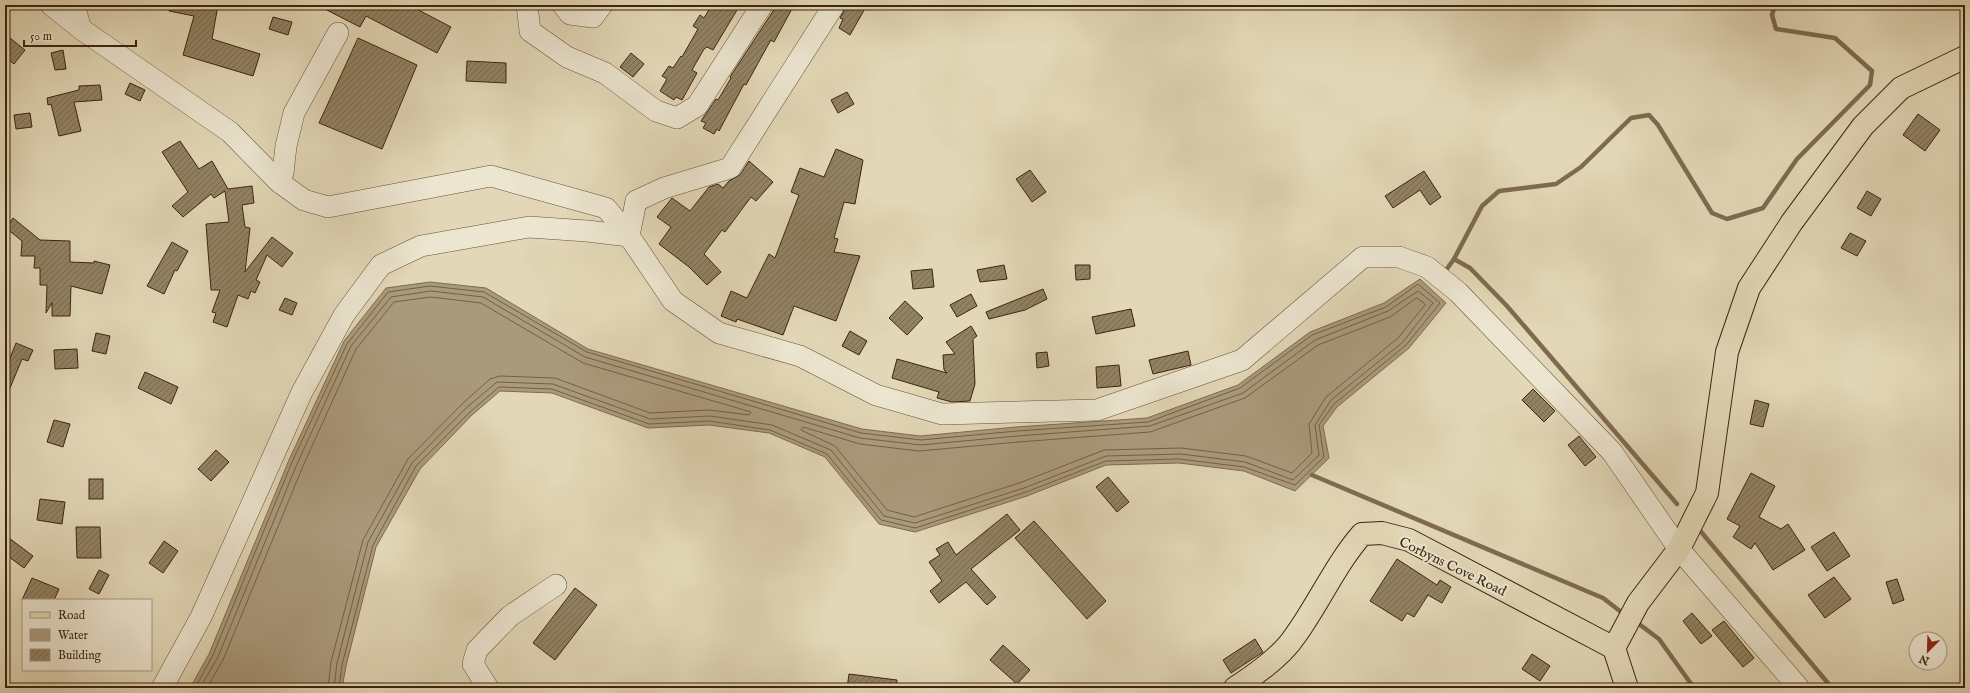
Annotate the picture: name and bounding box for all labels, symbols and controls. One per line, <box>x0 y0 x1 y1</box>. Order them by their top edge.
scale bar <box>24 22 136 48</box>
text: 50 m <box>30 29 52 44</box>
street label: Corbyns Cove Road <box>1396 533 1510 601</box>
legend <box>22 599 152 671</box>
text: Road <box>58 608 86 623</box>
text: Water <box>58 628 89 643</box>
north arrow <box>1908 631 1948 671</box>
text: Building <box>58 648 102 663</box>
text: N <box>1917 651 1933 668</box>

